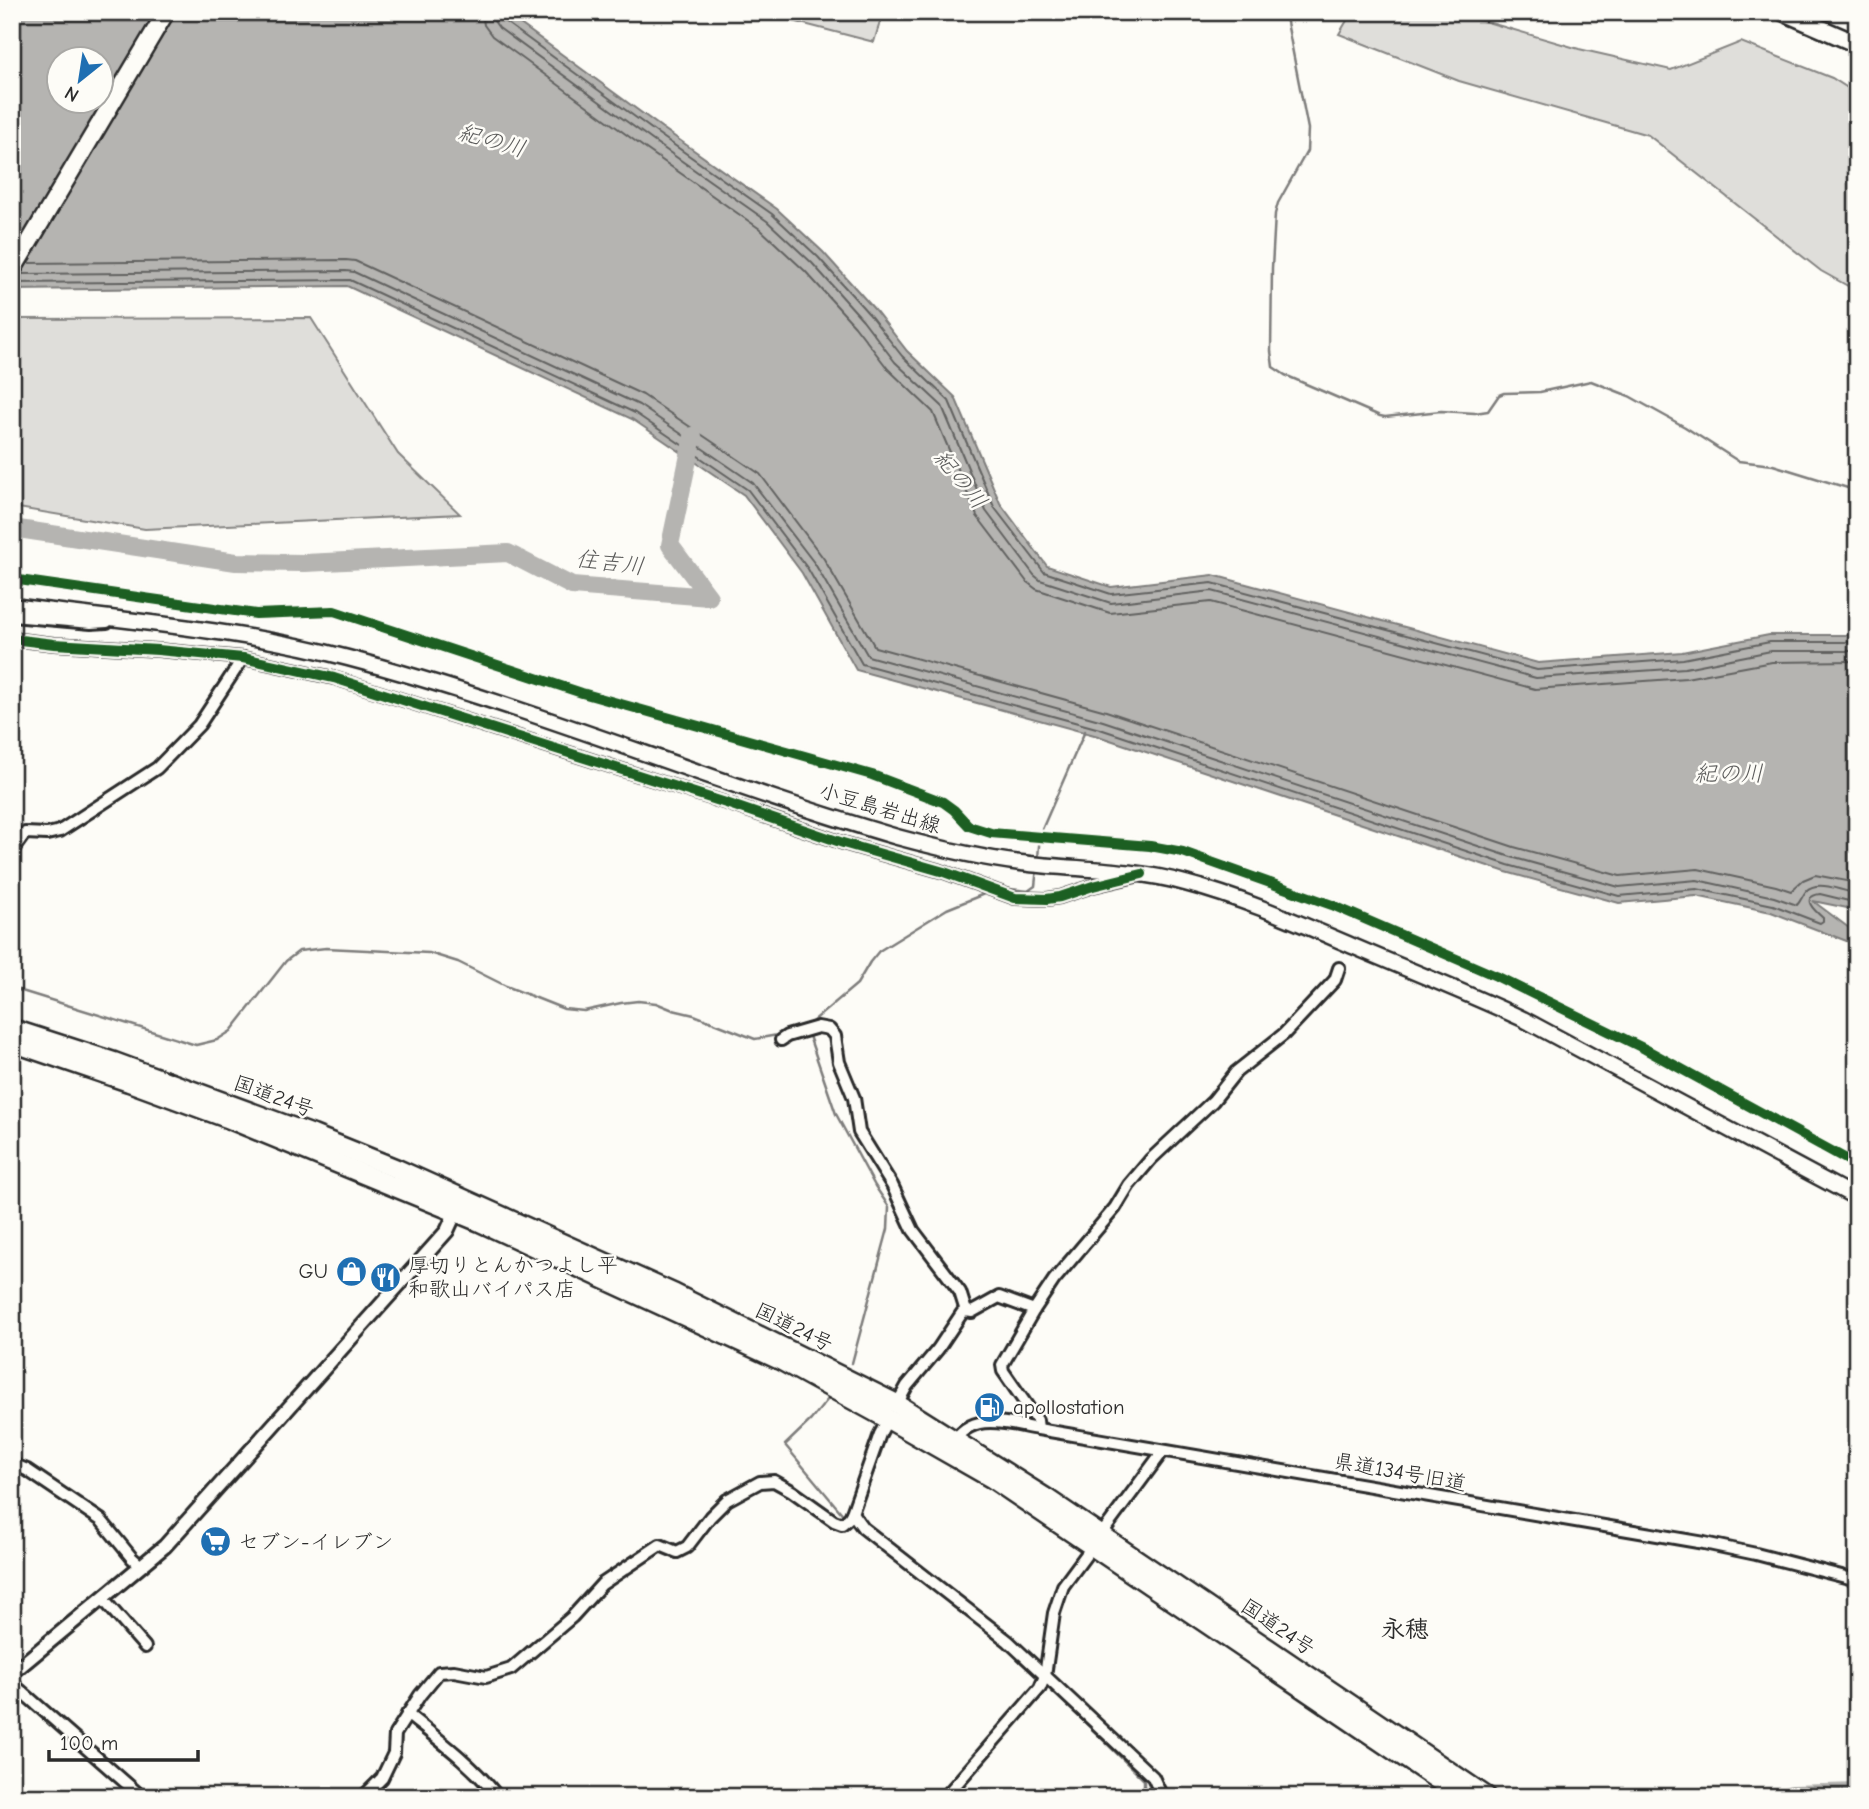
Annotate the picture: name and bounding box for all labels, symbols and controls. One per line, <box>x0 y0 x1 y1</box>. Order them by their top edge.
north arrow <box>46 46 116 116</box>
text: N <box>61 81 83 106</box>
water label: 紀の川 <box>455 118 529 163</box>
water label: 紀の川 <box>928 444 993 515</box>
water label: 住吉川 <box>574 545 646 580</box>
water label: 紀の川 <box>1695 760 1764 787</box>
street label: 小豆島岩出線 <box>816 778 944 838</box>
street label: 国道24号 <box>230 1070 318 1122</box>
place label: 厚切りとんかつよし平 和歌山バイパス店 <box>408 1253 618 1301</box>
shop icon: GU <box>334 1254 368 1288</box>
place label: GU <box>298 1259 328 1283</box>
restaurant icon: 厚切りとんかつよし平 和歌山バイパス店 <box>368 1260 402 1294</box>
street label: 国道24号 <box>751 1298 837 1356</box>
fuel station icon: apollostation <box>973 1390 1007 1424</box>
place label: apollostation <box>1013 1395 1125 1419</box>
street label: 県道134号旧道 <box>1332 1449 1468 1495</box>
supermarket icon: セブン-イレブン <box>198 1525 232 1559</box>
place label: セブン-イレブン <box>238 1530 393 1554</box>
street label: 国道24号 <box>1236 1594 1320 1660</box>
district label: 永穂 <box>1381 1615 1429 1643</box>
scale bar <box>49 1718 198 1762</box>
text: 100 m <box>60 1731 118 1755</box>

